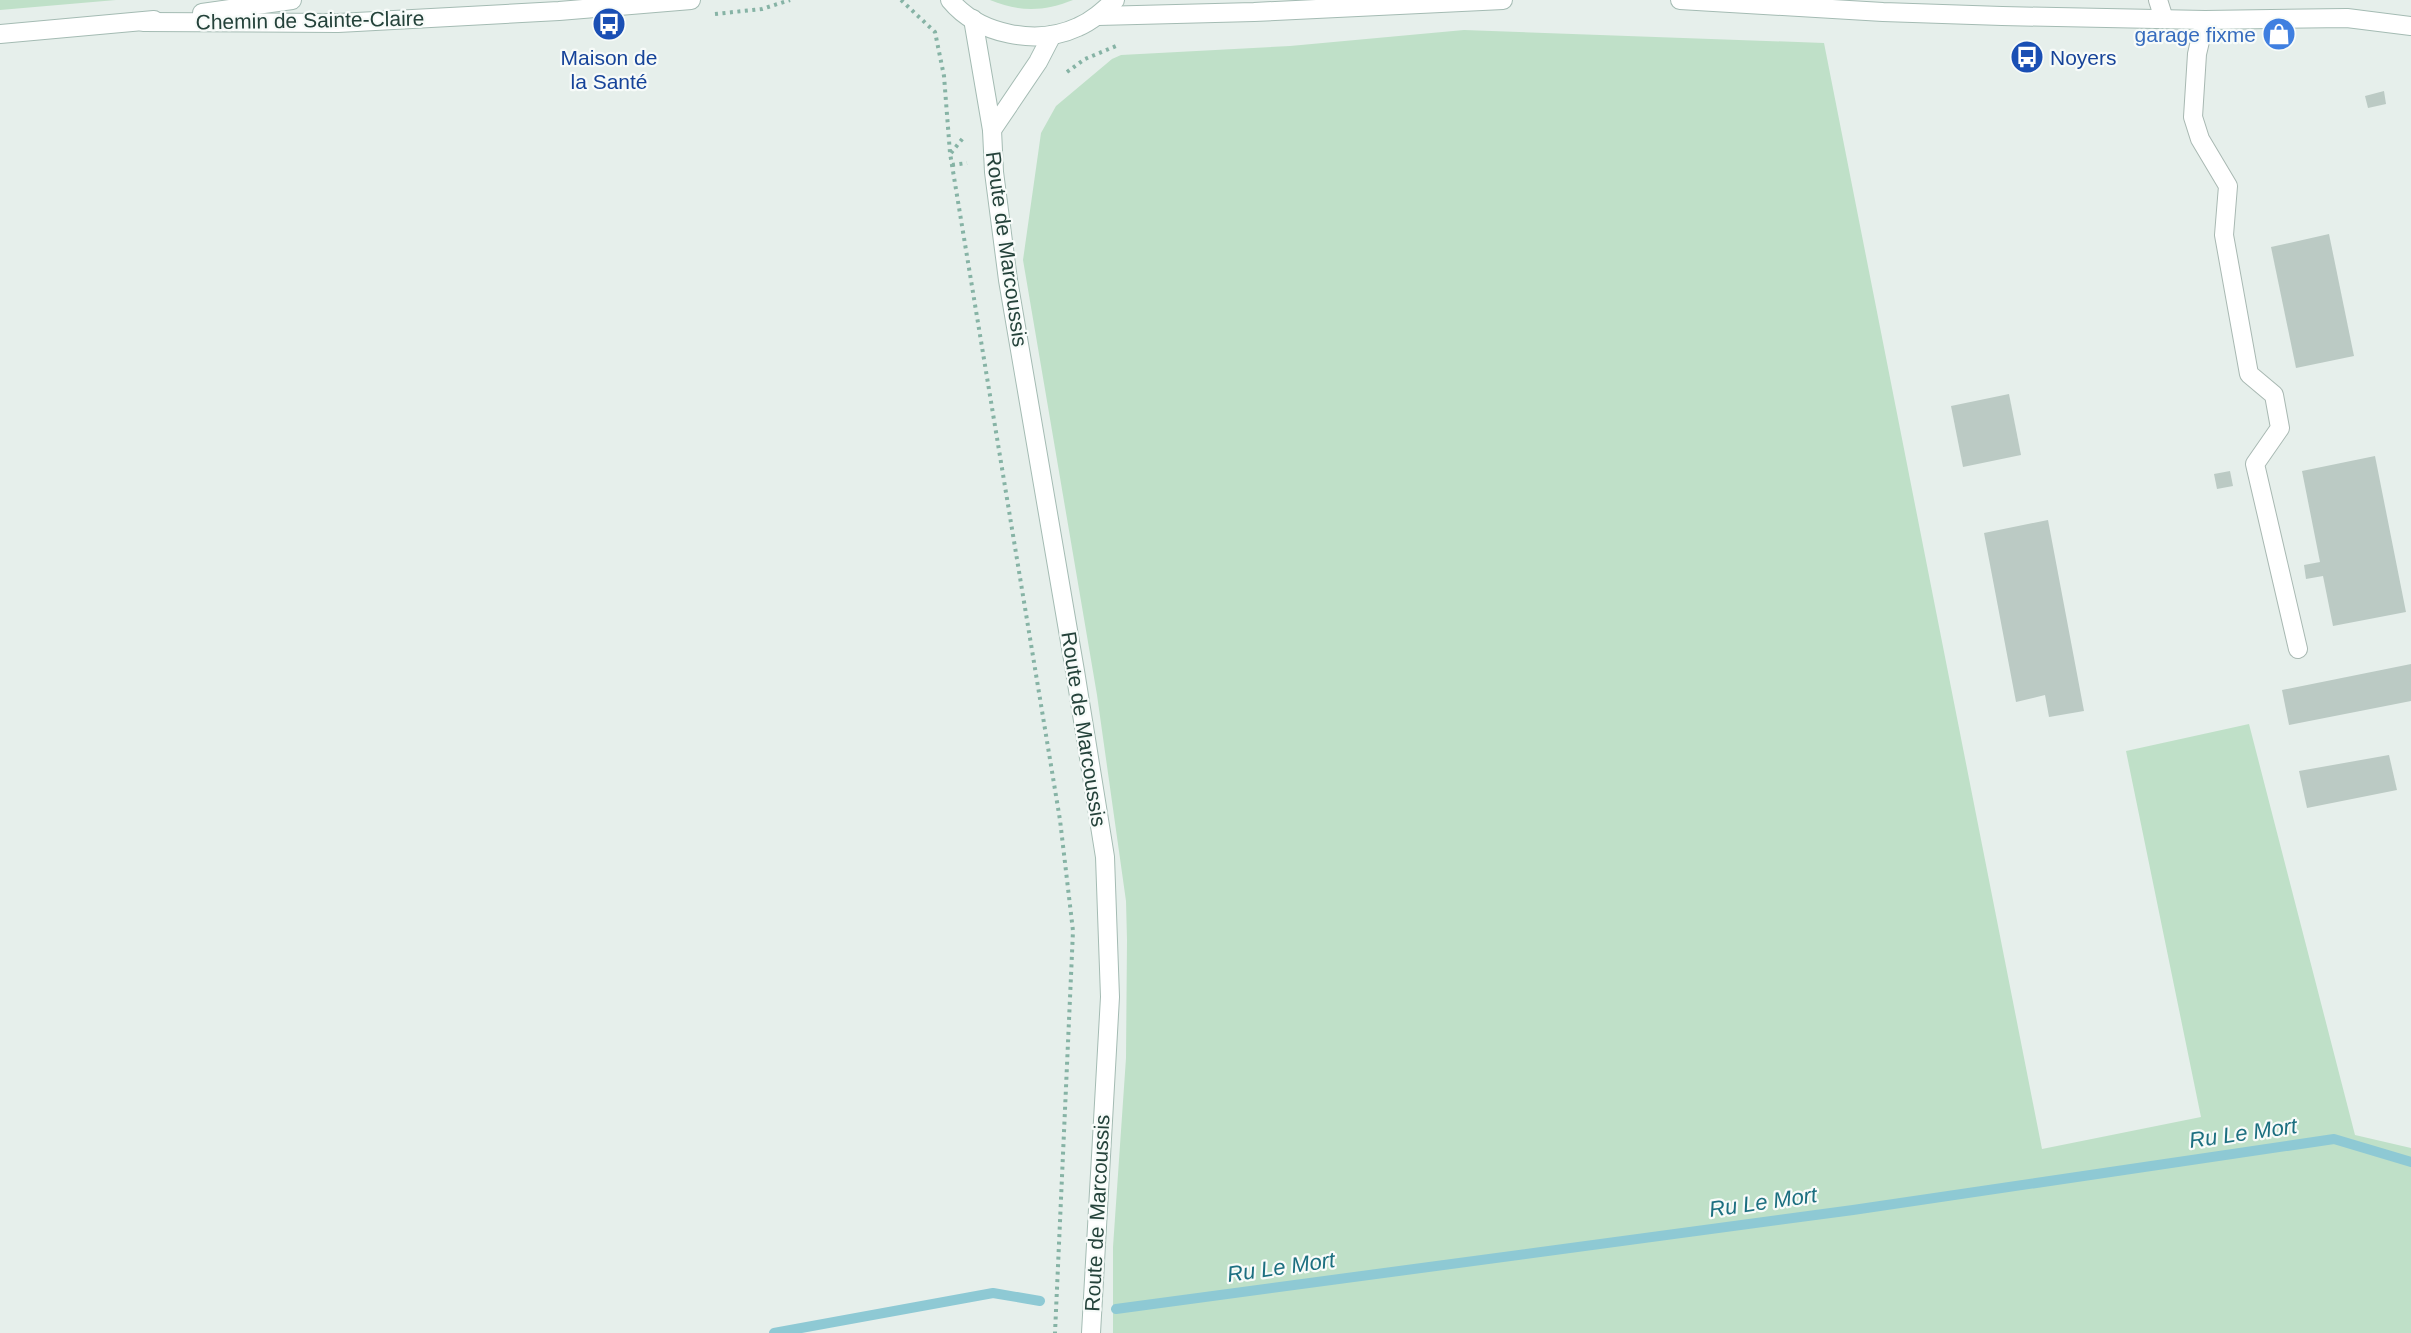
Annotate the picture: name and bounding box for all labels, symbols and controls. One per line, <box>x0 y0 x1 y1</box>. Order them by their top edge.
bus stop icon: Maison de la Santé <box>591 6 627 42</box>
street label: Chemin de Sainte-Claire <box>195 7 425 33</box>
shop icon: garage fixme <box>2261 16 2297 52</box>
place label: garage fixme <box>2135 23 2256 46</box>
bus stop icon: Noyers <box>2009 39 2045 75</box>
place label: Maison de la Santé <box>561 46 657 93</box>
place label: Noyers <box>2050 46 2117 69</box>
street label: Route de Marcoussis <box>982 150 1032 348</box>
street label: Route de Marcoussis <box>1057 630 1111 828</box>
water label: Ru Le Mort <box>2187 1113 2299 1153</box>
street label: Route de Marcoussis <box>1080 1114 1114 1312</box>
water label: Ru Le Mort <box>1707 1182 1819 1222</box>
water label: Ru Le Mort <box>1225 1247 1337 1287</box>

